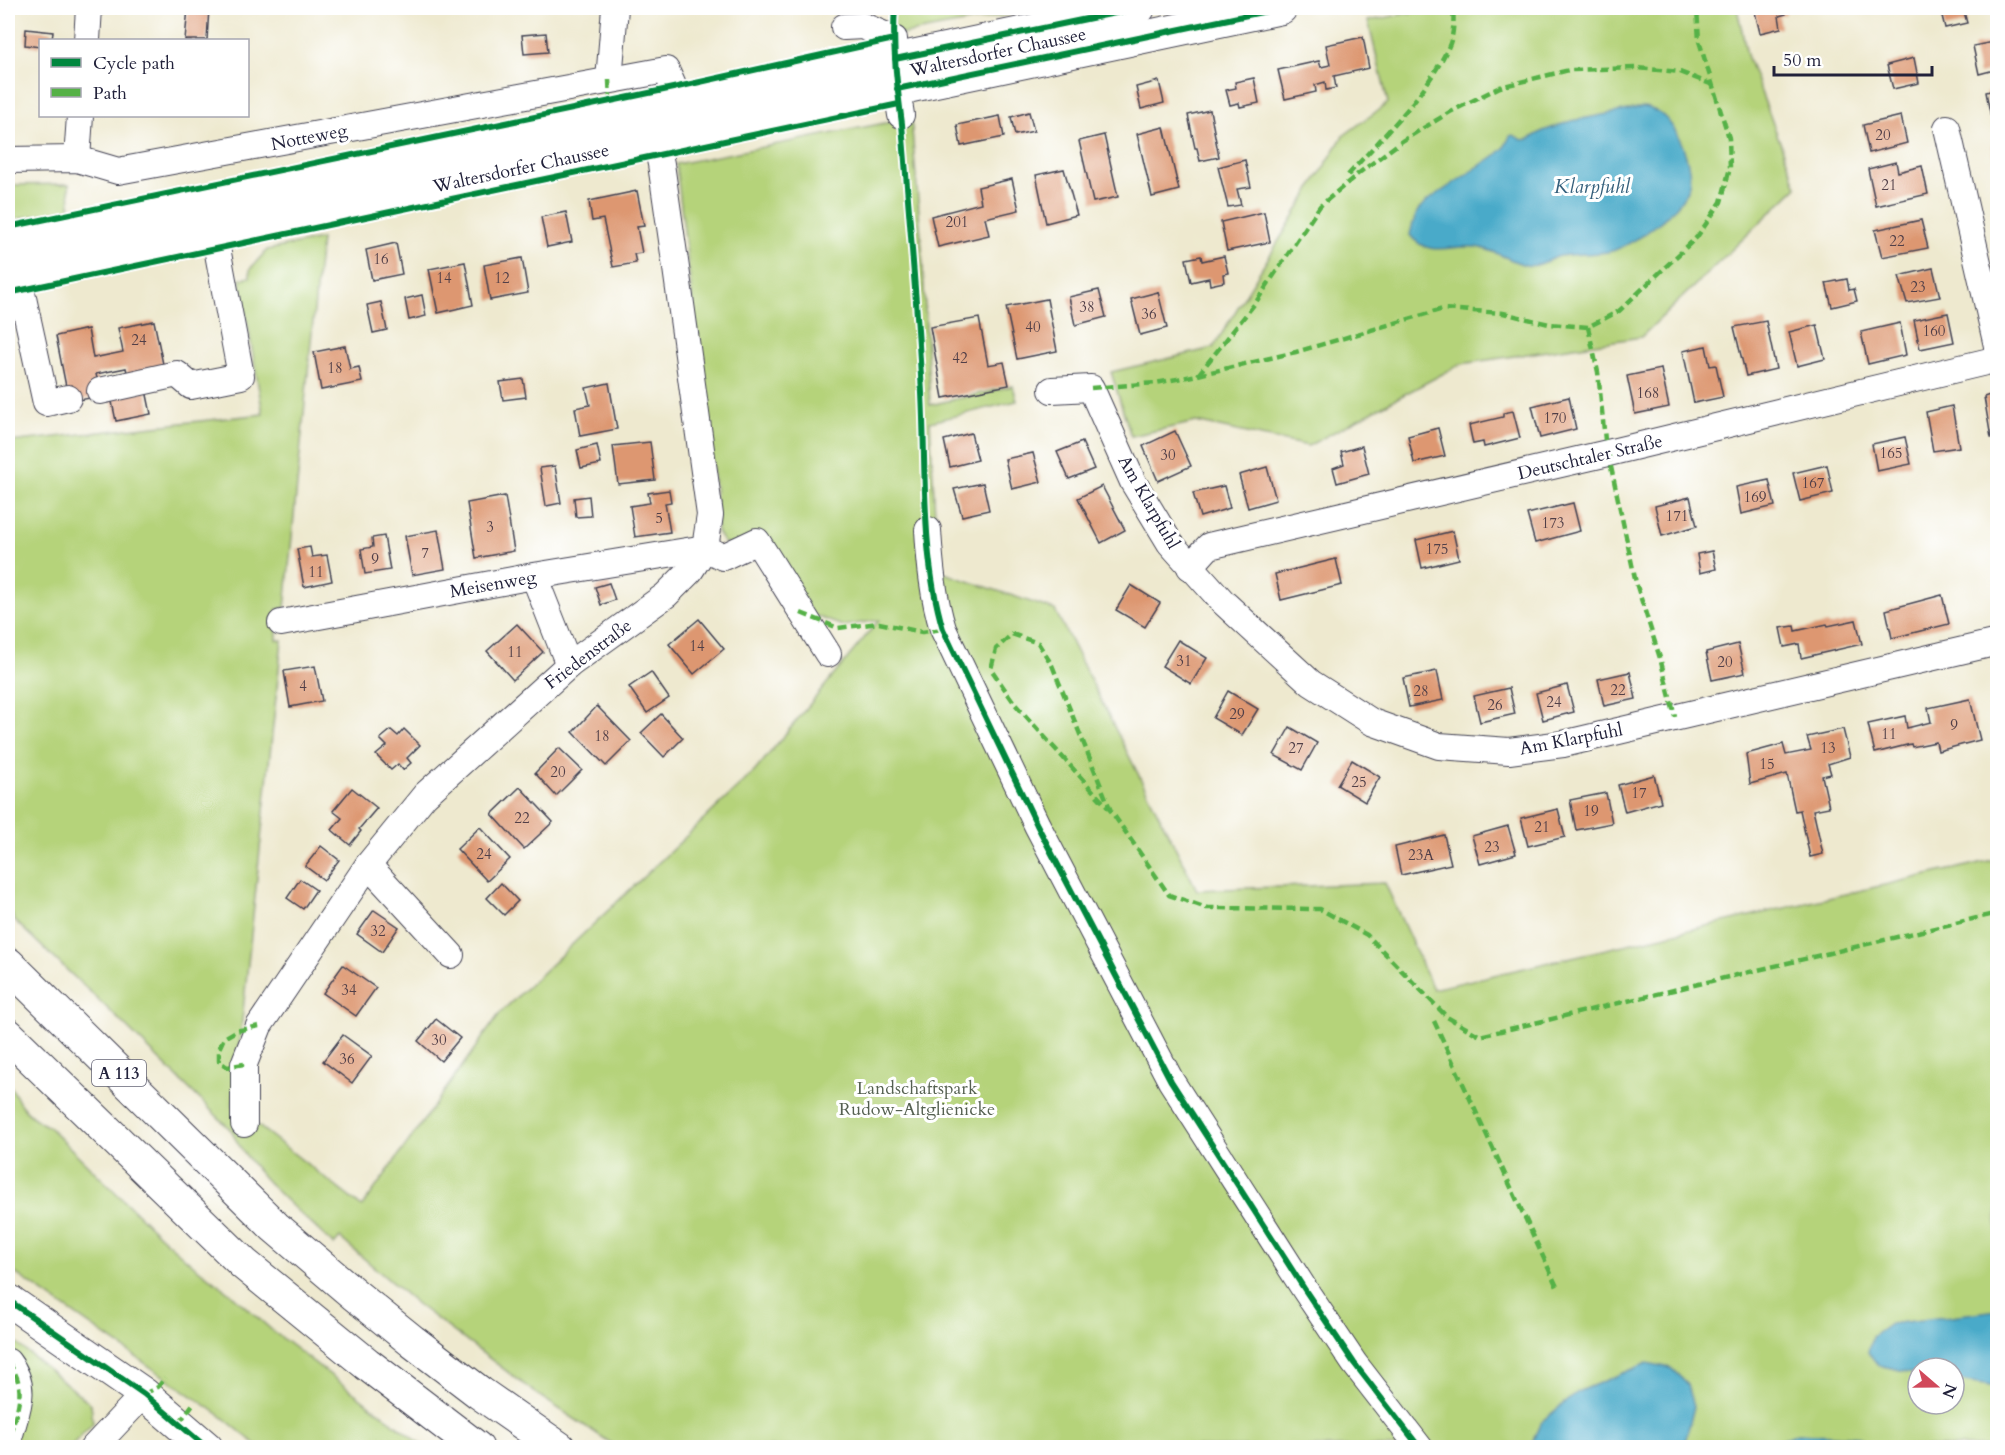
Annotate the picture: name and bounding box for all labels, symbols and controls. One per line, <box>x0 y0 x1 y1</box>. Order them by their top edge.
street label: Waltersdorfer Chaussee <box>907 22 1088 84</box>
legend <box>39 39 249 117</box>
scale bar <box>1774 39 1932 77</box>
text: 50 m <box>1783 48 1822 73</box>
text: Cycle path <box>93 51 175 76</box>
text: Path <box>93 81 127 106</box>
street label: Notteweg <box>269 118 350 157</box>
house number: 20 <box>1875 125 1891 145</box>
street label: Waltersdorfer Chaussee <box>430 138 611 200</box>
water label: Klarpfuhl <box>1554 173 1630 200</box>
house number: 21 <box>1881 175 1897 195</box>
house number: 201 <box>945 212 969 232</box>
house number: 22 <box>1889 231 1905 251</box>
house number: 16 <box>373 249 389 269</box>
house number: 14 <box>436 268 452 288</box>
house number: 12 <box>494 268 510 288</box>
house number: 23 <box>1910 277 1926 297</box>
house number: 38 <box>1079 297 1095 317</box>
house number: 36 <box>1141 304 1157 324</box>
house number: 40 <box>1025 317 1041 337</box>
house number: 160 <box>1922 321 1946 341</box>
house number: 24 <box>131 330 147 350</box>
house number: 42 <box>952 348 968 368</box>
house number: 18 <box>327 358 343 378</box>
house number: 168 <box>1636 383 1660 403</box>
house number: 170 <box>1543 408 1567 428</box>
street label: Deutschtaler Straße <box>1515 429 1665 486</box>
house number: 165 <box>1879 443 1903 463</box>
house number: 30 <box>1160 445 1176 465</box>
street label: Am Klarpfuhl <box>1112 451 1186 554</box>
house number: 167 <box>1801 473 1825 493</box>
house number: 169 <box>1743 487 1767 507</box>
house number: 171 <box>1665 506 1689 526</box>
house number: 5 <box>655 508 663 528</box>
house number: 173 <box>1541 513 1565 533</box>
house number: 3 <box>486 517 494 537</box>
house number: 175 <box>1425 539 1449 559</box>
house number: 7 <box>421 543 429 563</box>
house number: 9 <box>371 549 379 569</box>
house number: 11 <box>308 562 324 582</box>
street label: Meisenweg <box>448 564 539 604</box>
street label: Friedenstraße <box>540 613 637 695</box>
house number: 14 <box>689 636 705 656</box>
house number: 11 <box>507 642 523 662</box>
house number: 31 <box>1176 651 1192 671</box>
house number: 20 <box>1717 652 1733 672</box>
house number: 4 <box>299 676 307 696</box>
house number: 22 <box>1610 680 1626 700</box>
house number: 28 <box>1413 681 1429 701</box>
house number: 24 <box>1546 692 1562 712</box>
house number: 26 <box>1487 695 1503 715</box>
house number: 29 <box>1229 704 1245 724</box>
house number: 9 <box>1950 715 1958 735</box>
street label: Am Klarpfuhl <box>1517 717 1625 762</box>
house number: 11 <box>1881 724 1897 744</box>
house number: 18 <box>594 726 610 746</box>
house number: 27 <box>1288 738 1304 758</box>
house number: 13 <box>1820 738 1836 758</box>
house number: 15 <box>1759 754 1775 774</box>
house number: 20 <box>550 762 566 782</box>
house number: 25 <box>1351 772 1367 792</box>
house number: 17 <box>1631 783 1647 803</box>
house number: 19 <box>1583 801 1599 821</box>
house number: 22 <box>514 808 530 828</box>
house number: 21 <box>1534 817 1550 837</box>
house number: 23 <box>1484 837 1500 857</box>
house number: 24 <box>476 844 492 864</box>
house number: 23A <box>1408 845 1434 865</box>
house number: 32 <box>370 921 386 941</box>
house number: 34 <box>341 980 357 1000</box>
house number: 30 <box>431 1030 447 1050</box>
house number: 36 <box>339 1049 355 1069</box>
road number: A 113 <box>92 1060 146 1086</box>
park label: Landschaftspark Rudow-Altglienicke <box>839 1076 995 1122</box>
north arrow <box>1906 1356 1966 1416</box>
text: N <box>1936 1380 1962 1401</box>

